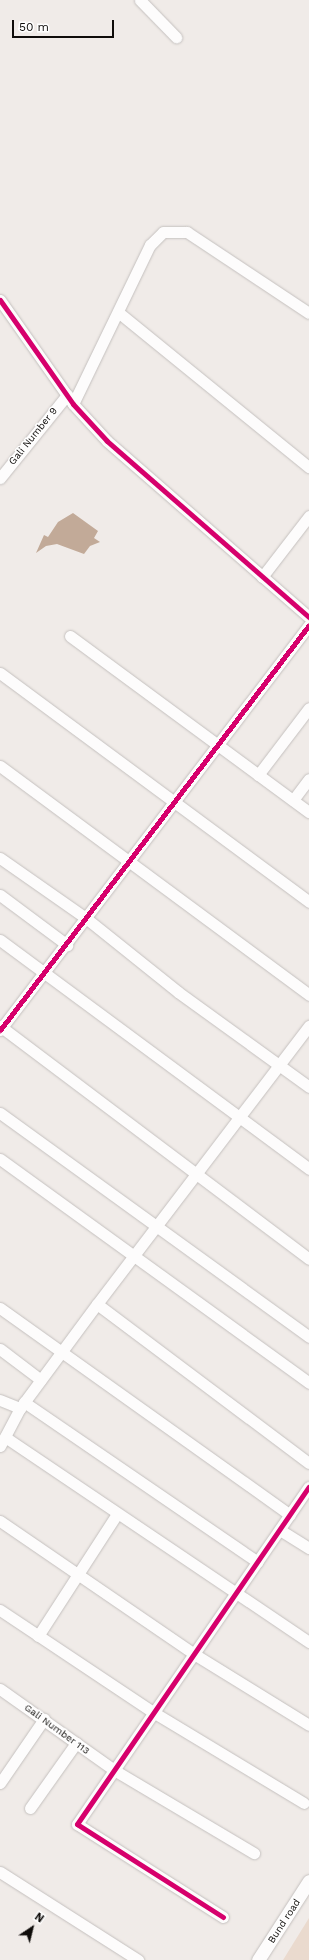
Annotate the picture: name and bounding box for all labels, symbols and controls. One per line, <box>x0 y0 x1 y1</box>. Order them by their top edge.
scale bar <box>14 12 116 38</box>
text: 50 m <box>19 20 49 34</box>
street label: Gali Number 9 <box>6 405 60 467</box>
street label: Gali Number 113 <box>22 1701 92 1757</box>
street label: Bund road <box>265 1897 303 1945</box>
north arrow <box>12 1908 52 1948</box>
text: N <box>32 1910 46 1925</box>

